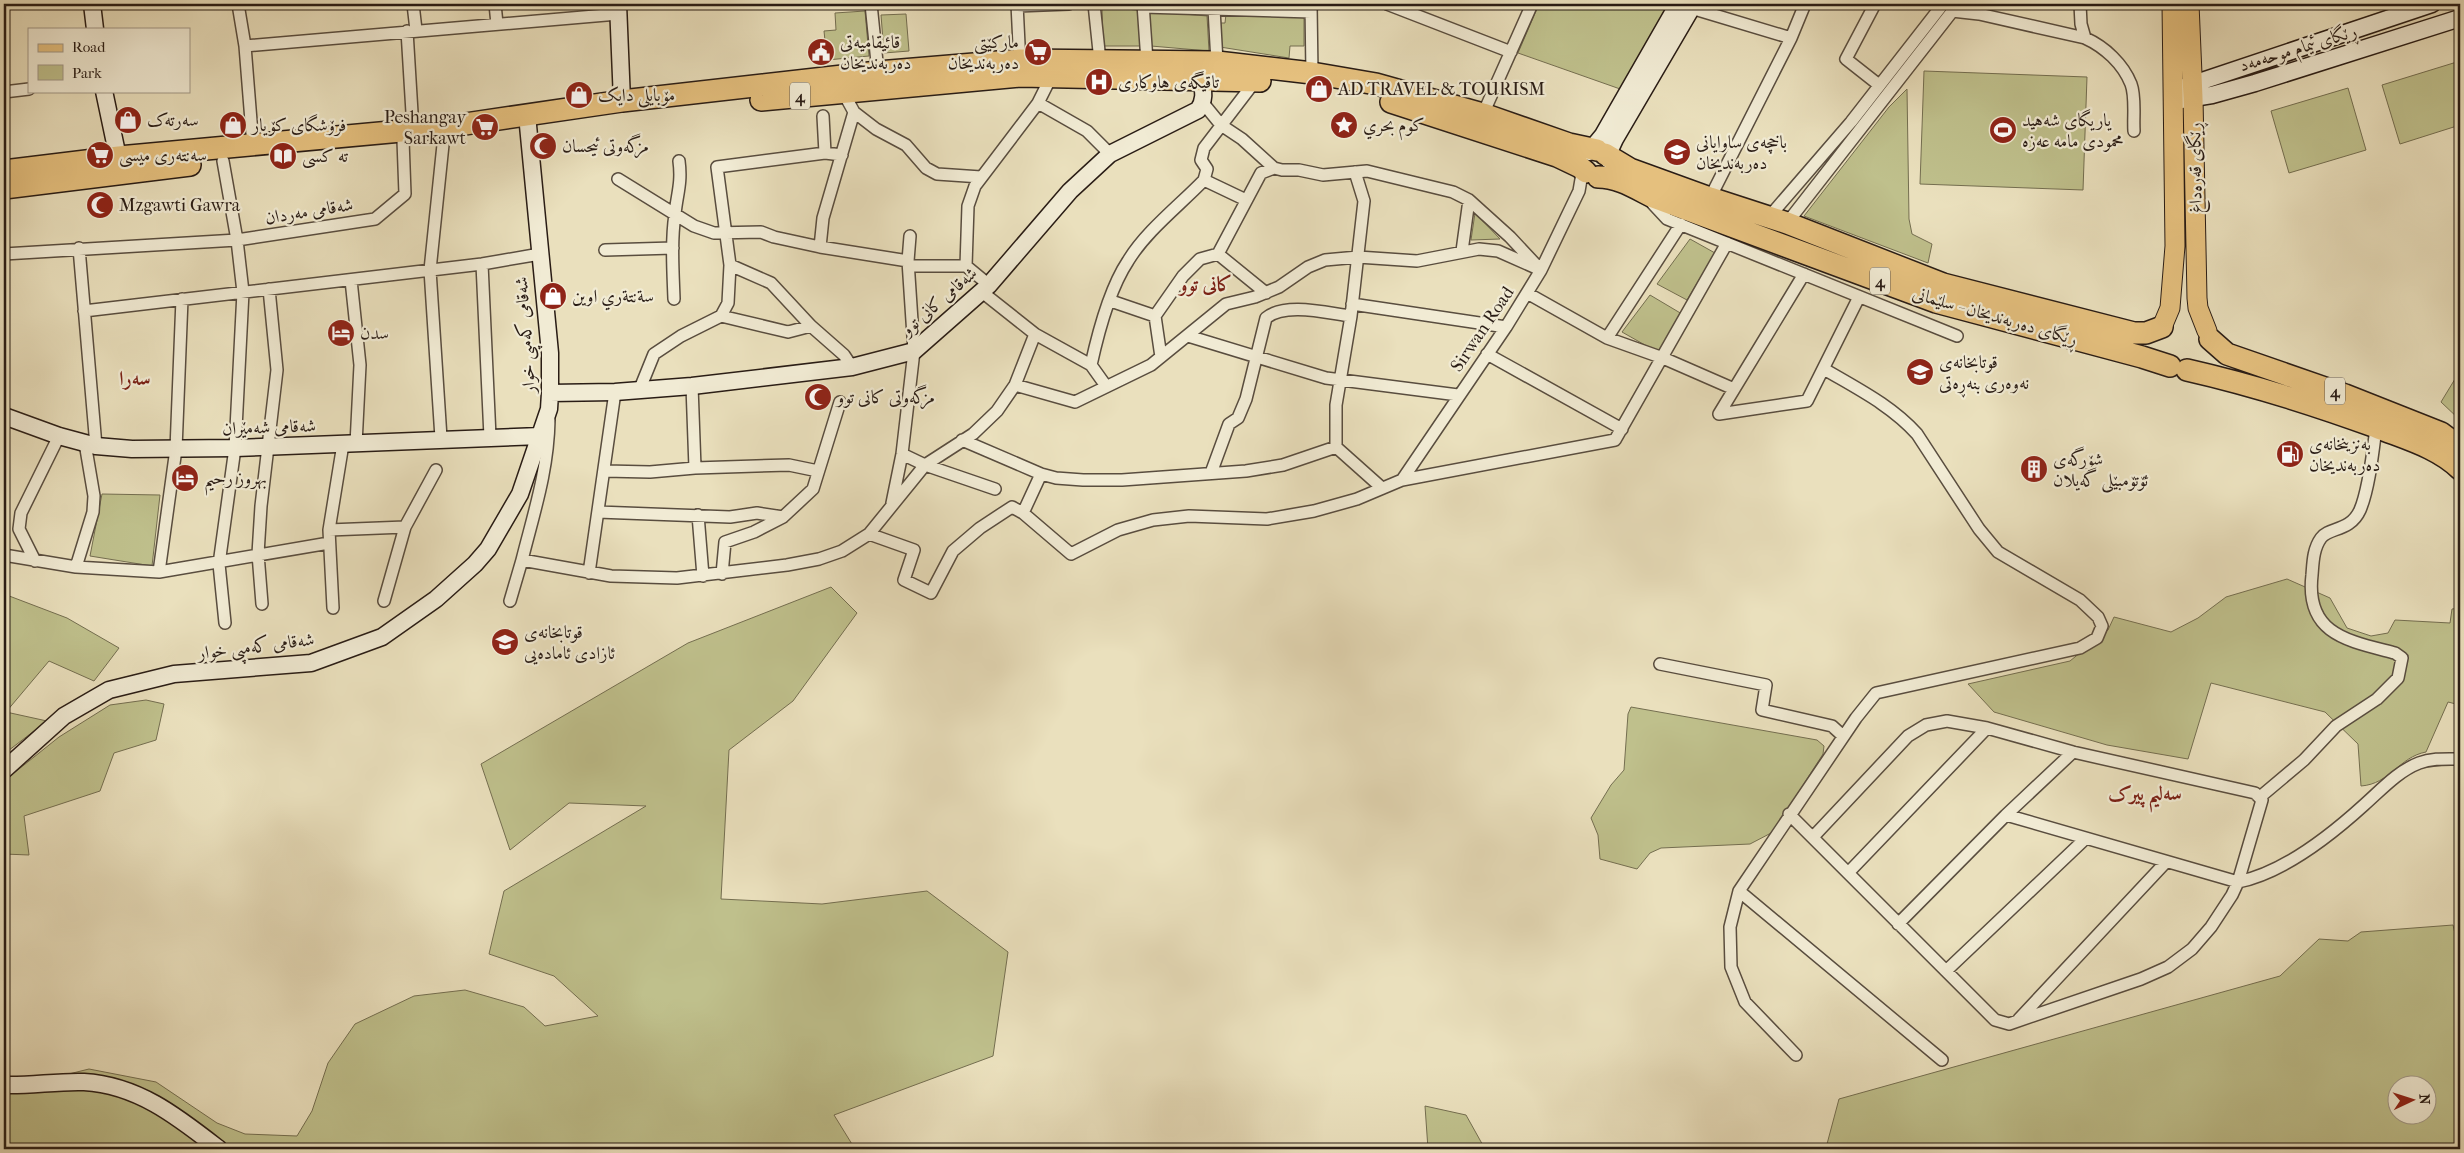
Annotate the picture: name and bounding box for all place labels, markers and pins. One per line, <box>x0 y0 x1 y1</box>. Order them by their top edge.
place label: قائیقامیەتی دەربەندیخان <box>840 32 911 74</box>
place label: مارکێتی دەربەندیخان <box>948 32 1019 74</box>
public building icon: قائیقامیەتی دەربەندیخان <box>806 37 836 67</box>
supermarket icon: مارکێتی دەربەندیخان <box>1023 37 1053 67</box>
hospital icon: تاقیگەی هاوکاری <box>1084 67 1114 97</box>
place label: تاقیگەی هاوکاری <box>1118 71 1220 93</box>
shop icon: AD TRAVEL & TOURISM <box>1304 74 1334 104</box>
place label: AD TRAVEL & TOURISM <box>1337 79 1545 100</box>
shop icon: مۆبایلی دایک <box>564 80 594 110</box>
place label: مۆبایلی دایک <box>598 85 675 108</box>
shop icon: سەرتەک <box>113 105 143 135</box>
place label: Peshangay Sarkawt <box>384 107 467 149</box>
place label: یاریگاى شه‌هید محمودى مامه‌ عه‌زه <box>2022 108 2124 152</box>
place label: سەرتەک <box>147 110 199 131</box>
shop icon: فرۆشگای کۆیار <box>218 110 248 140</box>
place icon: کوم بحري <box>1329 110 1359 140</box>
supermarket icon: Peshangay Sarkawt <box>470 112 500 142</box>
place label: فرۆشگای کۆیار <box>250 113 346 137</box>
place label: کوم بحري <box>1363 115 1425 141</box>
sports icon: یاریگاى شه‌هید محمودى مامه‌ عه‌زه <box>1988 115 2018 145</box>
mosque icon: مزگەوتی ئیحسان <box>528 131 558 161</box>
place label: باخچەی ساوایانی دەربەندیخان <box>1696 132 1787 174</box>
place label: مزگەوتی ئیحسان <box>562 133 649 159</box>
school or university icon: باخچەی ساوایانی دەربەندیخان <box>1662 137 1692 167</box>
supermarket icon: سەنتەری میسی <box>85 140 115 170</box>
library icon: ته كسى <box>268 141 298 171</box>
place label: سەنتەری میسی <box>119 145 207 168</box>
place label: ته كسى <box>302 146 349 169</box>
mosque icon: Mzgawti Gawra <box>85 190 115 220</box>
place label: Mzgawti Gawra <box>119 195 241 216</box>
shop icon: سةنتةري اوين <box>538 281 568 311</box>
place label: سةنتةري اوين <box>572 286 654 311</box>
hotel icon: سدن <box>326 318 356 348</box>
place label: سدن <box>360 323 389 344</box>
place label: قوتابخانەی نەوەری بنەڕەتی <box>1939 352 2029 398</box>
school or university icon: قوتابخانەی نەوەری بنەڕەتی <box>1905 357 1935 387</box>
mosque icon: مزگەوتی کانی توو <box>803 382 833 412</box>
place label: مزگەوتی کانی توو <box>835 384 935 410</box>
place label: بەنزینخانەی دەربەندیخان <box>2309 434 2380 476</box>
fuel station icon: بەنزینخانەی دەربەندیخان <box>2275 439 2305 469</box>
place label: شۆرگه‌ى ئۆتۆمبێلى گه‌یلان <box>2053 446 2149 493</box>
building icon: شۆرگه‌ى ئۆتۆمبێلى گه‌یلان <box>2019 454 2049 484</box>
hotel icon: بهروز رحیم <box>170 463 200 493</box>
place label: بهروز رحیم <box>204 468 267 496</box>
place label: قوتابخانەی ئازادی ئامادەیی <box>524 622 616 665</box>
school or university icon: قوتابخانەی ئازادی ئامادەیی <box>490 627 520 657</box>

